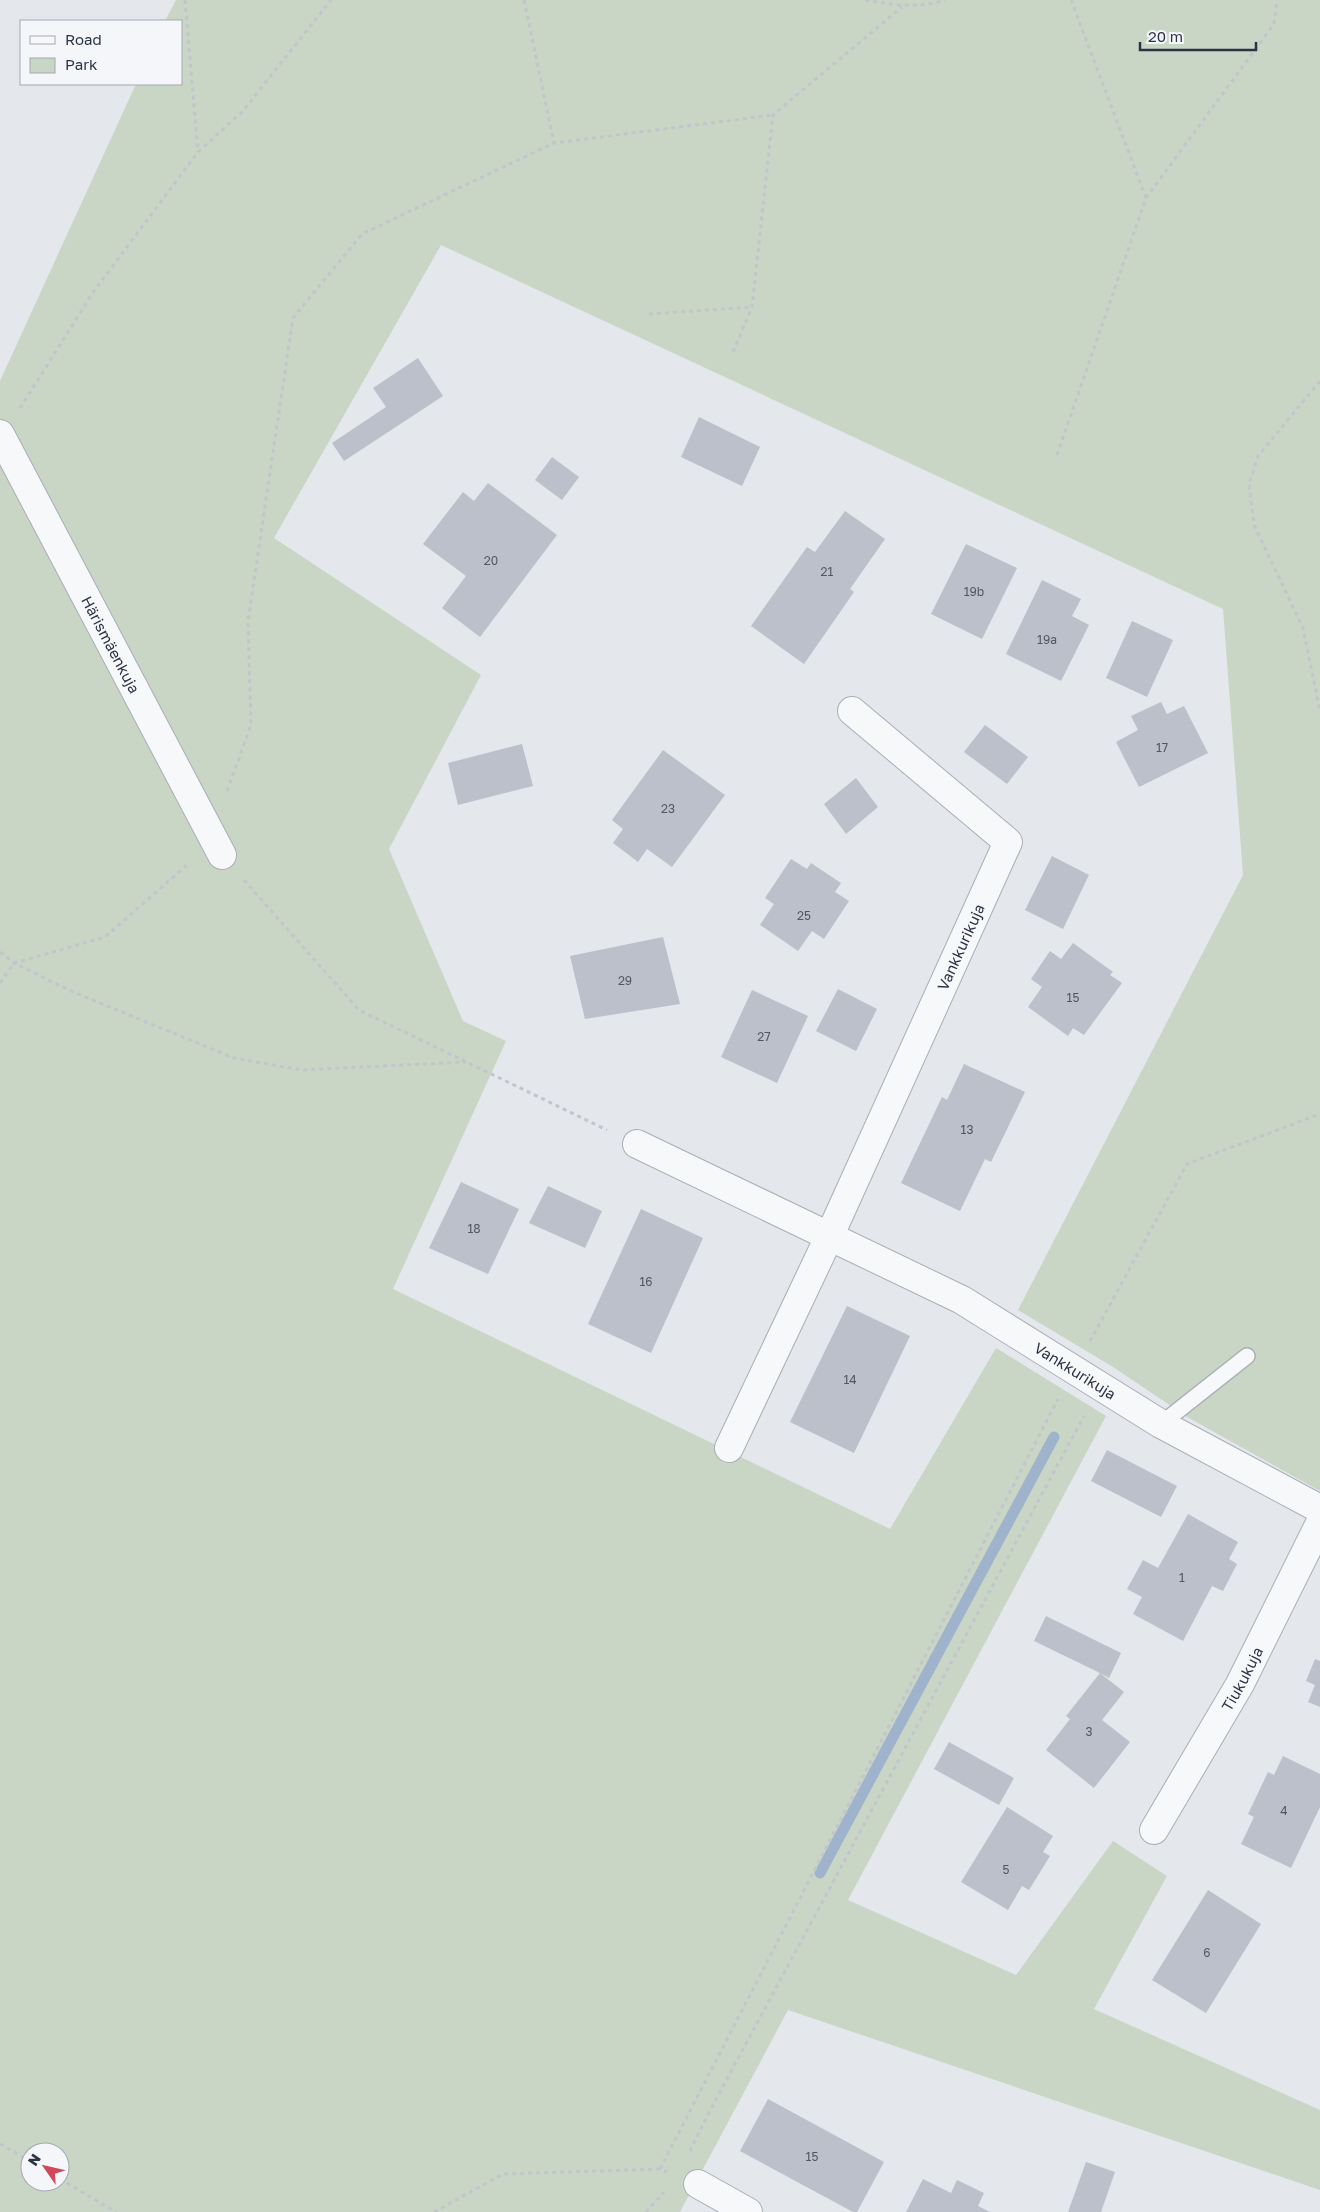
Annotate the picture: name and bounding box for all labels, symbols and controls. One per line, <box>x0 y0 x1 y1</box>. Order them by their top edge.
legend <box>20 20 182 85</box>
scale bar <box>1140 20 1256 52</box>
text: 20 m <box>1148 27 1183 45</box>
text: Road <box>65 30 102 48</box>
text: Park <box>65 55 98 73</box>
house number: 20 <box>484 553 498 568</box>
house number: 21 <box>821 564 834 579</box>
house number: 19b <box>964 584 984 599</box>
street label: Härismäenkuja <box>78 593 144 696</box>
house number: 19a <box>1037 632 1057 647</box>
house number: 17 <box>1156 740 1168 755</box>
house number: 23 <box>661 801 675 816</box>
street label: Vankkurikuja <box>933 901 988 993</box>
house number: 25 <box>797 908 811 923</box>
house number: 29 <box>618 973 632 988</box>
house number: 15 <box>1067 990 1079 1005</box>
house number: 27 <box>757 1029 771 1044</box>
house number: 13 <box>961 1122 973 1137</box>
house number: 18 <box>467 1221 481 1236</box>
house number: 16 <box>639 1274 653 1289</box>
street label: Vankkurikuja <box>1031 1338 1119 1403</box>
house number: 14 <box>843 1372 857 1387</box>
house number: 1 <box>1179 1570 1185 1585</box>
street label: Tiukukuja <box>1217 1644 1266 1714</box>
house number: 3 <box>1085 1724 1093 1739</box>
house number: 4 <box>1280 1803 1288 1818</box>
house number: 5 <box>1003 1862 1010 1877</box>
house number: 6 <box>1203 1945 1211 1960</box>
north arrow <box>20 2142 70 2192</box>
house number: 15 <box>806 2149 818 2164</box>
text: N <box>24 2150 44 2169</box>

